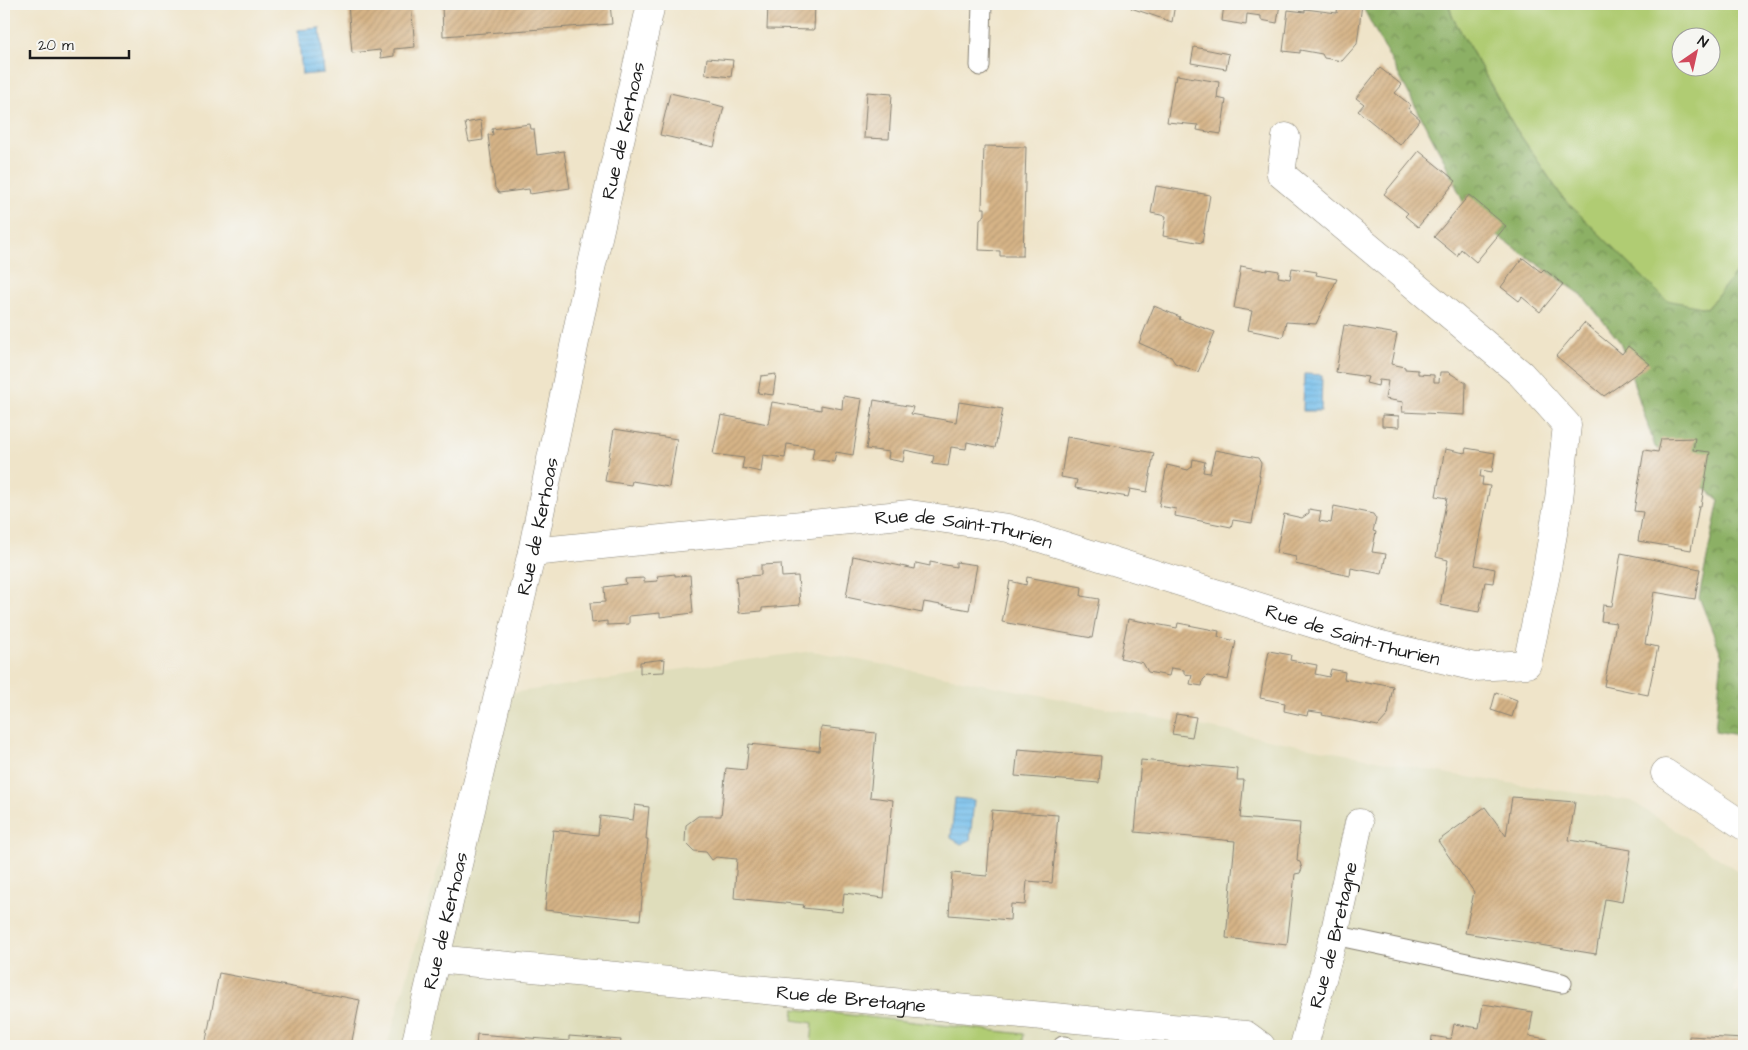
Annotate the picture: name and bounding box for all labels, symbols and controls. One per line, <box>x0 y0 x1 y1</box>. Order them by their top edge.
scale bar <box>30 28 129 60</box>
north arrow <box>1670 28 1720 78</box>
text: N <box>1693 31 1712 53</box>
text: 20 m <box>38 35 74 56</box>
street label: Rue de Kerhoas <box>595 59 653 202</box>
street label: Rue de Kerhoas <box>510 455 566 598</box>
street label: Rue de Saint-Thurien <box>874 502 1056 556</box>
street label: Rue de Saint-Thurien <box>1262 598 1443 673</box>
street label: Rue de Kerhoas <box>417 849 475 992</box>
street label: Rue de Bretagne <box>1303 859 1365 1011</box>
street label: Rue de Bretagne <box>775 979 927 1020</box>

